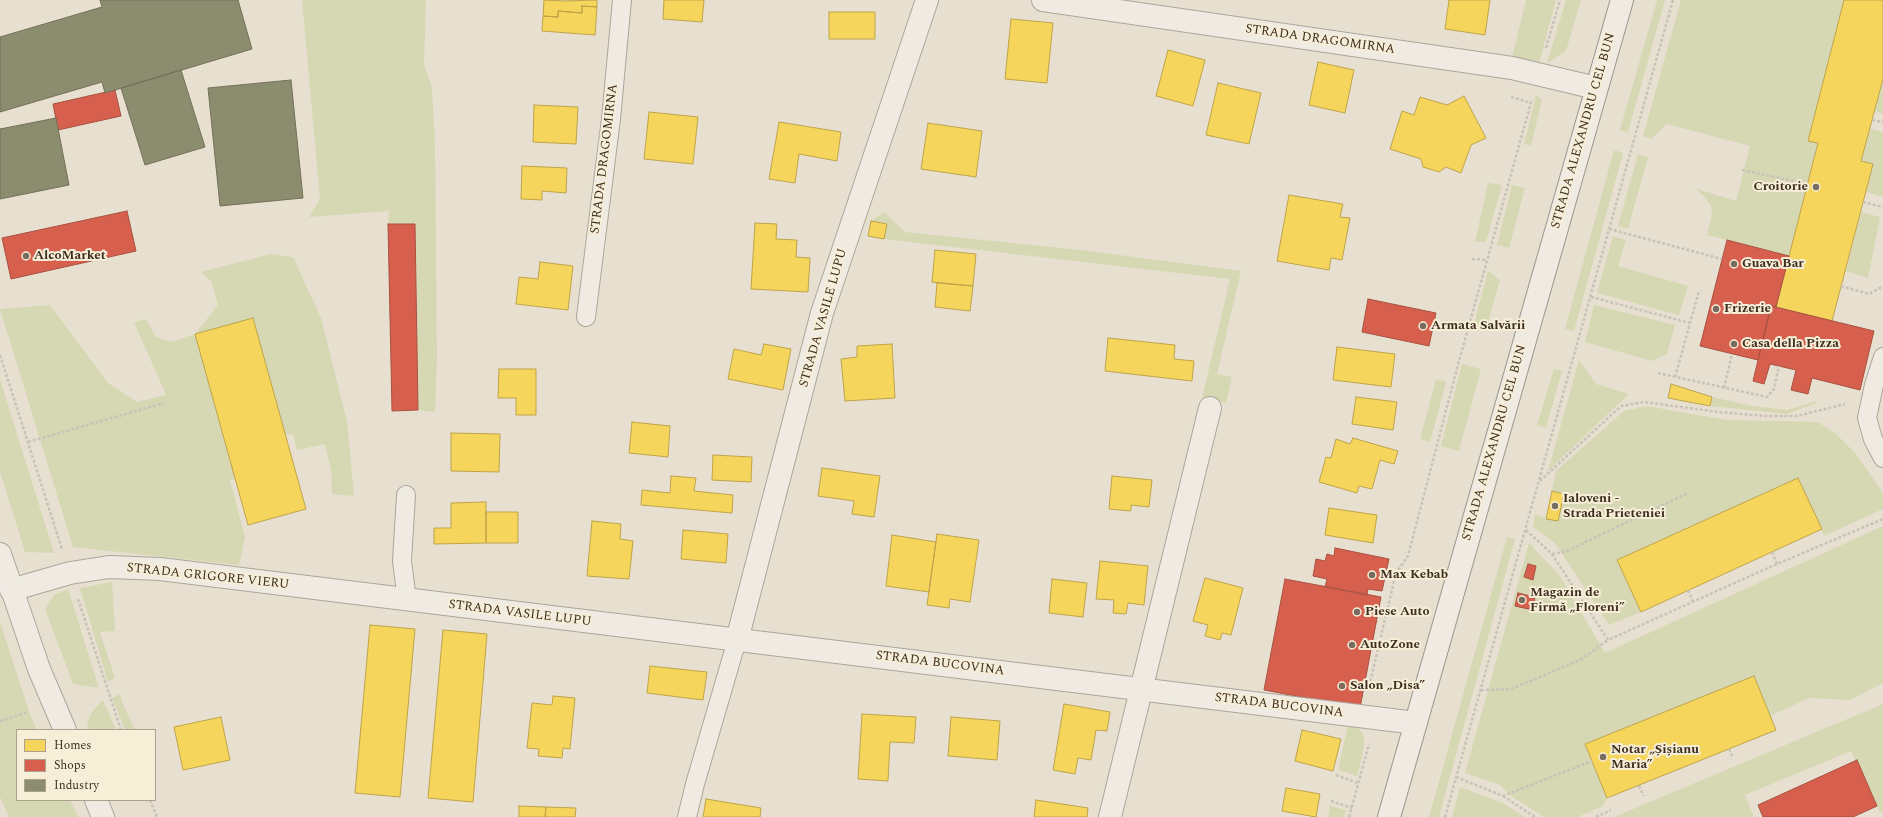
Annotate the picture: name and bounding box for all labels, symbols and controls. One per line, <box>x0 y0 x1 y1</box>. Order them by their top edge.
street label: STRADA DRAGOMIRNA <box>1244 22 1396 58</box>
street label: STRADA ALEXANDRU CEL BUN <box>1549 31 1619 231</box>
street label: STRADA DRAGOMIRNA <box>588 83 622 235</box>
place label: Croitorie <box>1753 179 1808 195</box>
marker: Croitorie <box>1811 182 1821 192</box>
street label: STRADA VASILE LUPU <box>797 247 851 389</box>
place label: AlcoMarket <box>34 248 106 264</box>
marker: AlcoMarket <box>21 251 31 261</box>
place label: Guava Bar <box>1742 256 1804 272</box>
marker: Guava Bar <box>1729 259 1739 269</box>
place label: Frizerie <box>1724 301 1771 317</box>
marker: Frizerie <box>1711 304 1721 314</box>
place label: Armata Salvării <box>1431 318 1525 334</box>
marker: Armata Salvării <box>1418 321 1428 331</box>
place label: Casa della Pizza <box>1742 336 1839 352</box>
marker: Casa della Pizza <box>1729 339 1739 349</box>
street label: STRADA ALEXANDRU CEL BUN <box>1460 343 1530 543</box>
place label: Ialoveni - Strada Prieteniei <box>1563 491 1665 522</box>
marker: Ialoveni - Strada Prieteniei <box>1550 501 1560 511</box>
street label: STRADA GRIGORE VIERU <box>126 561 290 593</box>
place label: Max Kebab <box>1380 567 1448 583</box>
marker: Max Kebab <box>1367 570 1377 580</box>
place label: Magazin de Firmă „Floreni” <box>1530 585 1625 616</box>
marker: Magazin de Firmă „Floreni” <box>1517 595 1527 605</box>
street label: STRADA VASILE LUPU <box>448 597 592 631</box>
place label: Piese Auto <box>1365 604 1429 620</box>
marker: Piese Auto <box>1352 607 1362 617</box>
place label: AutoZone <box>1360 637 1420 653</box>
marker: AutoZone <box>1347 640 1357 650</box>
street label: STRADA BUCOVINA <box>875 648 1005 680</box>
place label: Salon „Disa” <box>1350 678 1425 694</box>
marker: Salon „Disa” <box>1337 681 1347 691</box>
street label: STRADA BUCOVINA <box>1214 690 1344 722</box>
legend <box>16 729 156 801</box>
text: Homes <box>54 736 92 755</box>
place label: Notar „Șișianu Maria” <box>1611 742 1699 773</box>
marker: Notar „Șișianu Maria” <box>1598 752 1608 762</box>
text: Shops <box>54 756 86 775</box>
text: Industry <box>54 776 99 795</box>

